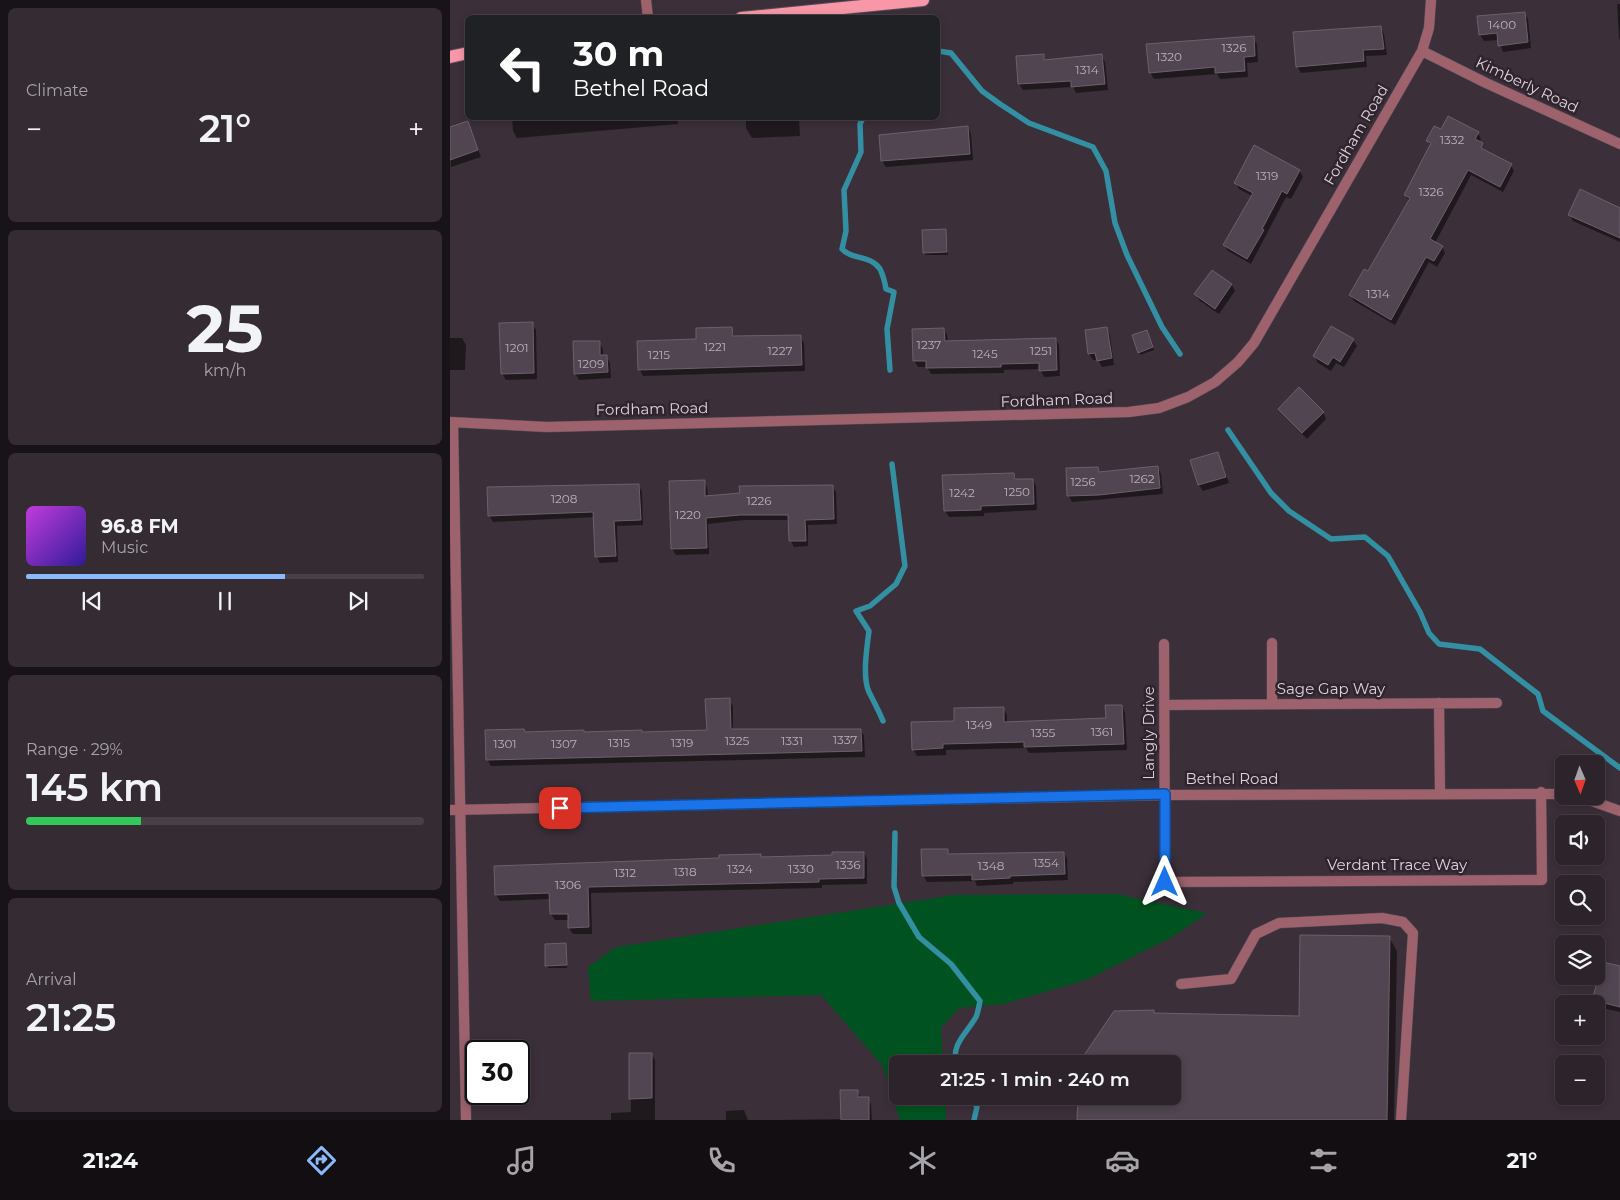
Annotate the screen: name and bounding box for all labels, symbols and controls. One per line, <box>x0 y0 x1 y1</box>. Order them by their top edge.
house number: 1400 <box>1488 17 1516 32</box>
text: 30 m <box>573 32 664 75</box>
icon: left <box>490 35 555 100</box>
house number: 1326 <box>1221 40 1247 55</box>
house number: 1320 <box>1156 49 1182 64</box>
street label: Kimberly Road <box>1473 52 1582 117</box>
house number: 1314 <box>1075 62 1099 77</box>
text: Bethel Road <box>573 75 709 102</box>
text: Climate <box>26 81 88 100</box>
street label: Fordham Road <box>1319 81 1392 188</box>
text: 21° <box>199 105 251 152</box>
text: − <box>26 112 42 146</box>
text: + <box>408 112 424 146</box>
house number: 1332 <box>1440 132 1464 147</box>
house number: 1319 <box>1256 168 1278 183</box>
house number: 1326 <box>1418 184 1444 199</box>
house number: 1314 <box>1366 286 1390 301</box>
text: 25 <box>186 289 264 368</box>
house number: 1237 <box>917 337 941 352</box>
house number: 1221 <box>704 339 726 354</box>
house number: 1201 <box>505 340 529 355</box>
house number: 1227 <box>767 343 793 358</box>
house number: 1251 <box>1030 343 1052 358</box>
house number: 1245 <box>972 346 998 361</box>
house number: 1215 <box>648 347 670 362</box>
house number: 1209 <box>578 356 604 371</box>
text: km/h <box>204 361 246 380</box>
street label: Fordham Road <box>1000 388 1114 411</box>
street label: Fordham Road <box>595 398 708 419</box>
house number: 1262 <box>1129 471 1155 486</box>
house number: 1256 <box>1070 474 1096 489</box>
house number: 1250 <box>1004 484 1030 499</box>
house number: 1242 <box>949 485 975 500</box>
house number: 1208 <box>551 491 578 506</box>
house number: 1226 <box>746 493 772 508</box>
house number: 1220 <box>675 507 701 522</box>
text: 96.8 FM <box>101 515 179 538</box>
text: Music <box>101 538 148 557</box>
icon: previous <box>78 587 106 615</box>
icon: pause <box>211 587 239 615</box>
icon: next <box>344 587 372 615</box>
street label: Sage Gap Way <box>1277 679 1386 698</box>
street label: Langly Drive <box>1139 686 1158 780</box>
house number: 1349 <box>966 717 992 732</box>
house number: 1361 <box>1091 724 1113 739</box>
house number: 1355 <box>1031 725 1055 740</box>
house number: 1337 <box>833 732 857 747</box>
house number: 1325 <box>725 733 750 748</box>
house number: 1331 <box>781 733 803 748</box>
house number: 1315 <box>608 735 630 750</box>
house number: 1319 <box>671 735 693 750</box>
house number: 1301 <box>493 736 517 751</box>
house number: 1307 <box>551 736 577 751</box>
text: Range · 29% <box>26 740 123 759</box>
north arrow <box>1555 755 1605 805</box>
map controls <box>1555 755 1605 1105</box>
text: 145 km <box>26 764 163 811</box>
street label: Bethel Road <box>1186 769 1278 788</box>
pin <box>539 787 581 829</box>
icon: arrive <box>546 794 574 822</box>
button: sound <box>1555 815 1605 865</box>
house number: 1354 <box>1033 855 1059 870</box>
position arrow <box>1138 855 1190 907</box>
street label: Verdant Trace Way <box>1327 855 1468 874</box>
house number: 1336 <box>835 857 861 872</box>
house number: 1348 <box>978 858 1005 873</box>
house number: 1324 <box>727 861 753 876</box>
house number: 1330 <box>788 861 814 876</box>
house number: 1318 <box>673 864 697 879</box>
house number: 1312 <box>614 865 636 880</box>
button: search <box>1555 875 1605 925</box>
house number: 1306 <box>555 877 581 892</box>
button: layers <box>1555 935 1605 985</box>
text: Arrival <box>26 970 76 989</box>
text: 21:25 <box>26 994 116 1041</box>
button: + <box>1555 995 1605 1045</box>
speed limit sign: 30 <box>465 1040 530 1105</box>
button: − <box>1555 1055 1605 1105</box>
text: 21:25 · 1 min · 240 m <box>940 1068 1130 1091</box>
icon: directions <box>304 1143 339 1178</box>
icon: music <box>504 1143 539 1178</box>
icon: phone <box>704 1143 739 1178</box>
icon: climate <box>905 1143 940 1178</box>
icon: car <box>1105 1143 1140 1178</box>
icon: filters <box>1306 1143 1341 1178</box>
text: 21:24 <box>83 1147 138 1174</box>
text: 21° <box>1506 1147 1537 1174</box>

